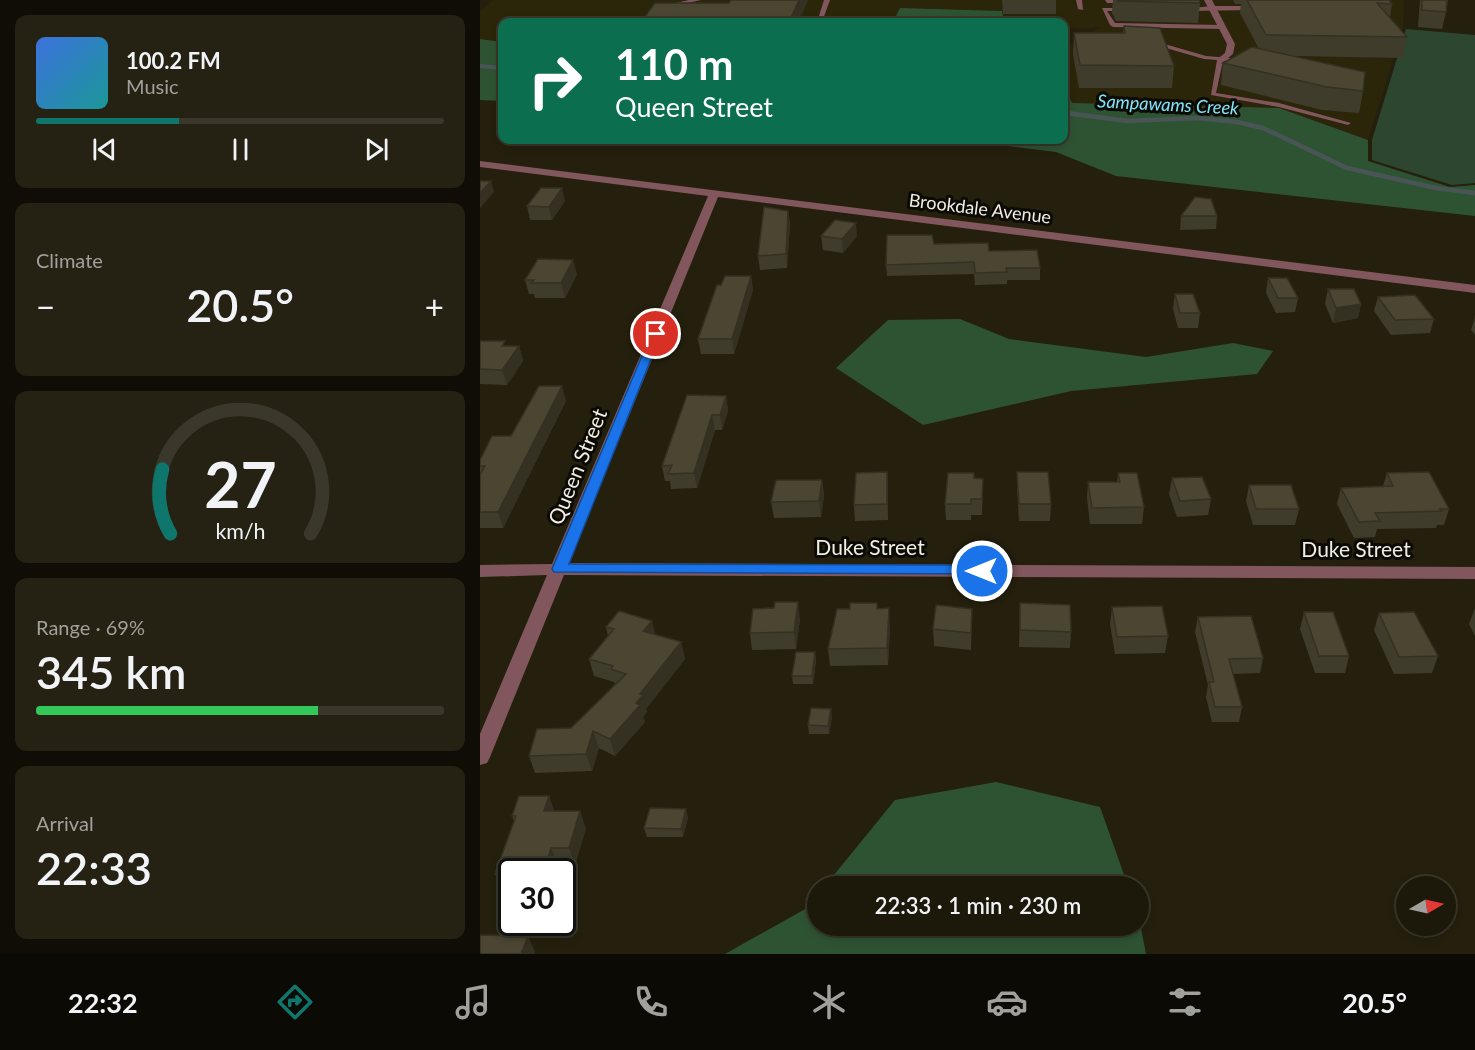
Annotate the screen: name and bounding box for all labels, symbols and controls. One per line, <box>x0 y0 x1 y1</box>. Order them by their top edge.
text: 110 m <box>615 39 733 89</box>
icon: right <box>516 42 594 120</box>
text: 100.2 FM <box>126 47 221 74</box>
text: Music <box>126 74 179 98</box>
water label: Sampawams Creek <box>1097 89 1240 119</box>
text: Queen Street <box>615 90 773 123</box>
icon: previous <box>88 133 121 166</box>
icon: pause <box>224 133 257 166</box>
icon: next <box>360 133 393 166</box>
street label: Brookdale Avenue <box>908 188 1052 228</box>
text: Climate <box>36 248 103 272</box>
text: 20.5° <box>186 278 294 332</box>
text: − <box>36 286 55 326</box>
text: + <box>425 286 444 326</box>
pin <box>630 308 681 359</box>
icon: arrive <box>639 317 672 350</box>
street label: Queen Street <box>542 404 611 528</box>
text: 27 <box>204 446 276 521</box>
text: km/h <box>215 518 265 544</box>
street label: Duke Street <box>815 534 925 559</box>
street label: Duke Street <box>1301 536 1411 561</box>
position arrow <box>950 539 1014 603</box>
text: Range · 69% <box>36 615 145 639</box>
text: 345 km <box>36 645 186 699</box>
text: Arrival <box>36 811 94 835</box>
text: 22:33 <box>36 841 152 895</box>
speed limit sign: 30 <box>498 858 576 936</box>
north arrow <box>1396 876 1456 936</box>
map controls <box>1396 876 1456 936</box>
text: 22:33 · 1 min · 230 m <box>875 892 1081 919</box>
icon: directions <box>274 981 316 1023</box>
icon: music <box>452 981 494 1023</box>
icon: phone <box>630 981 672 1023</box>
icon: climate <box>808 981 850 1023</box>
icon: car <box>986 981 1028 1023</box>
icon: filters <box>1164 981 1206 1023</box>
text: 22:32 <box>68 986 138 1019</box>
text: 20.5° <box>1342 986 1407 1019</box>

